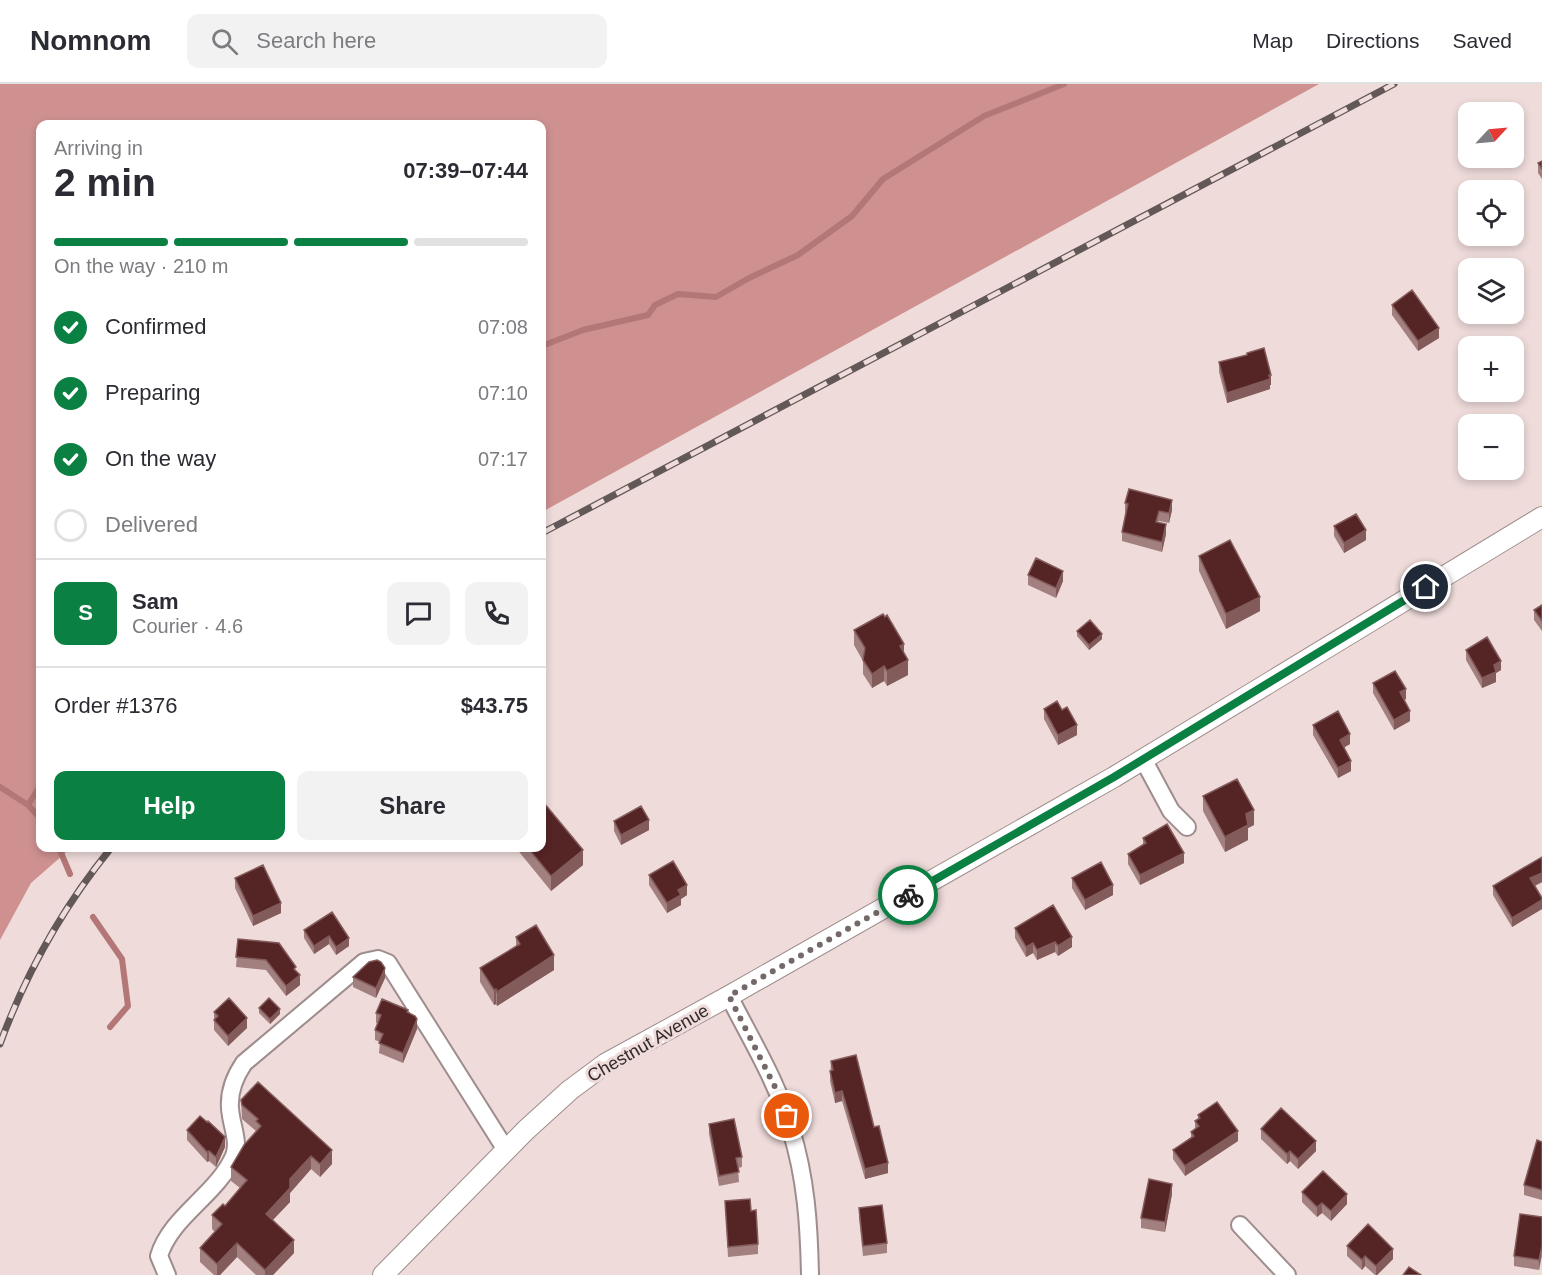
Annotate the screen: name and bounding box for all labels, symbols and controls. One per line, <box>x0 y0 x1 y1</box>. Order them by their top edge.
search box <box>187 14 607 68</box>
text: Nomnom <box>30 25 151 56</box>
icon: search <box>208 25 241 58</box>
text: Search here <box>256 28 376 53</box>
text: Map <box>1252 29 1293 52</box>
text: Directions <box>1326 29 1419 52</box>
text: Saved <box>1452 29 1512 52</box>
north arrow <box>1458 102 1524 168</box>
map controls <box>1458 102 1524 480</box>
text: Arriving in <box>54 137 143 159</box>
text: 07:39–07:44 <box>403 158 528 183</box>
text: 2 min <box>54 161 156 204</box>
button: locate <box>1458 180 1524 246</box>
text: On the way · 210 m <box>54 255 229 277</box>
button: layers <box>1458 258 1524 324</box>
icon: check <box>54 311 87 344</box>
text: Confirmed <box>105 314 206 339</box>
text: 07:08 <box>478 316 528 338</box>
button: + <box>1458 336 1524 402</box>
icon: check <box>54 377 87 410</box>
text: Preparing <box>105 380 200 405</box>
text: 07:10 <box>478 382 528 404</box>
button: − <box>1458 414 1524 480</box>
icon: check <box>54 443 87 476</box>
text: On the way <box>105 446 216 471</box>
text: 07:17 <box>478 448 528 470</box>
text: Delivered <box>105 512 198 537</box>
pin <box>1400 561 1451 612</box>
icon: home <box>1409 570 1442 603</box>
button: chat <box>387 582 450 645</box>
button: phone <box>465 582 528 645</box>
text: Sam <box>132 589 178 614</box>
text: S <box>78 600 93 625</box>
text: Courier · 4.6 <box>132 615 243 637</box>
text: Order #1376 <box>54 693 178 718</box>
text: $43.75 <box>461 693 528 718</box>
button: Help <box>54 771 285 840</box>
button: Share <box>297 771 528 840</box>
courier <box>878 865 938 925</box>
icon: bike <box>892 879 925 912</box>
street label: Chestnut Avenue <box>584 1000 712 1086</box>
pin <box>761 1090 812 1141</box>
icon: bag <box>770 1099 803 1132</box>

